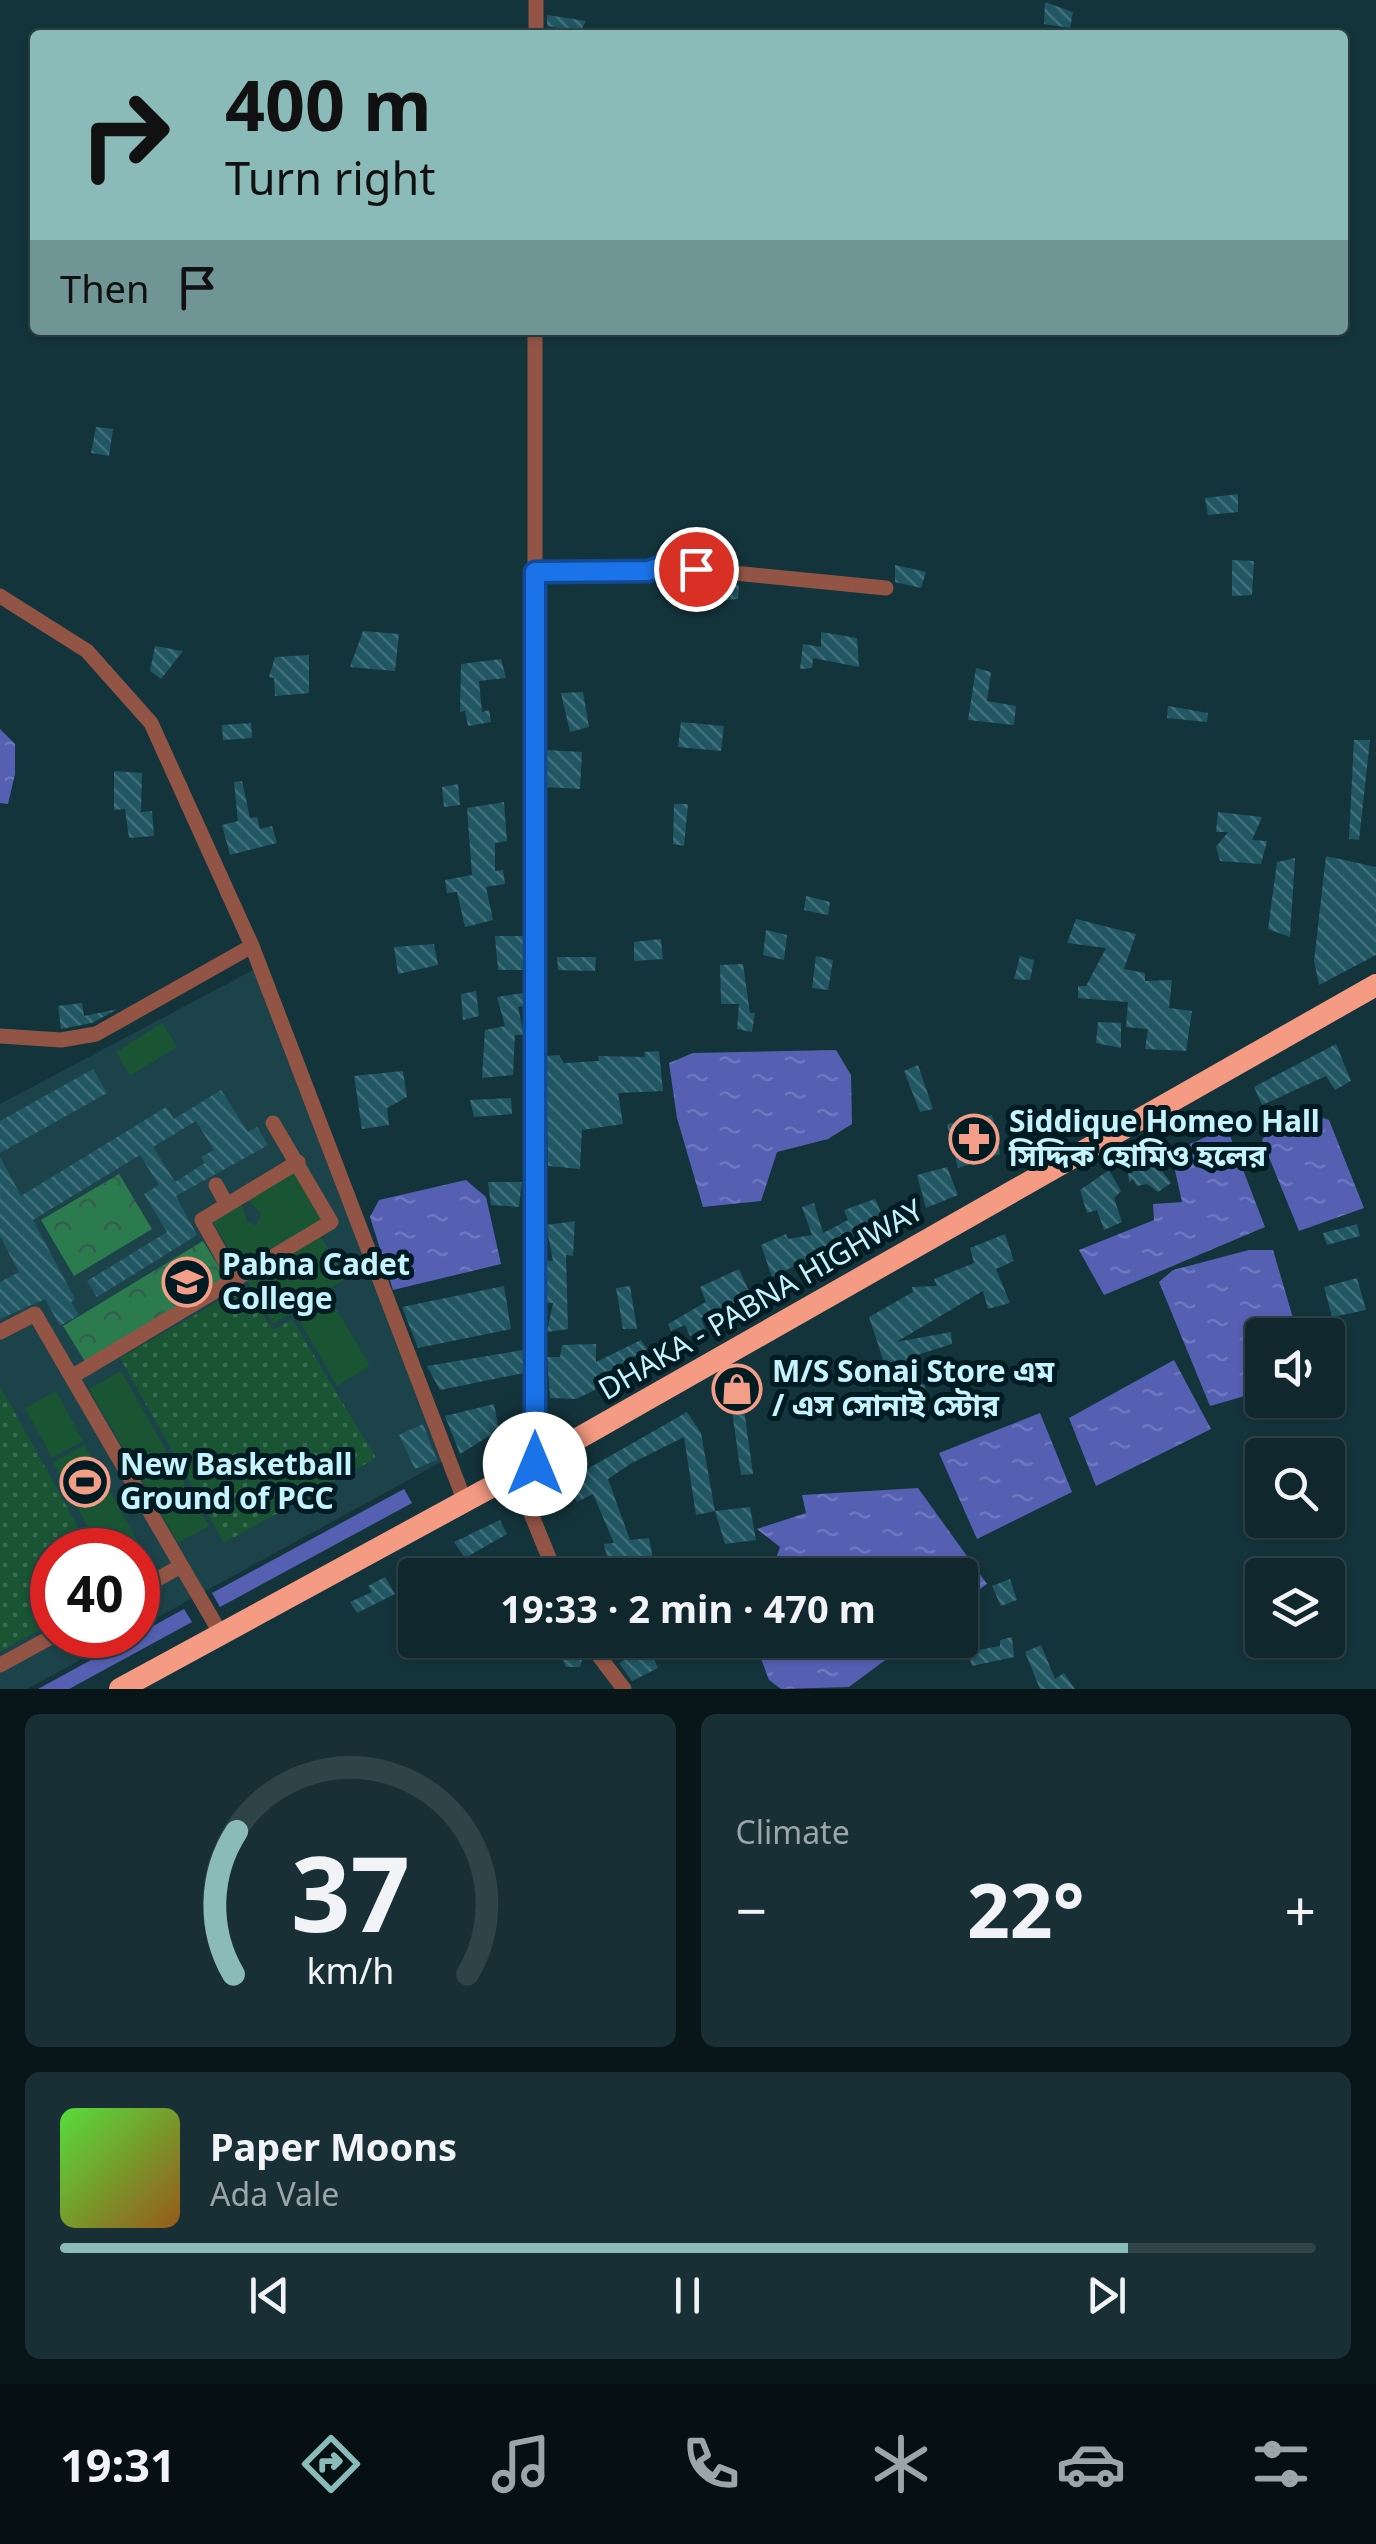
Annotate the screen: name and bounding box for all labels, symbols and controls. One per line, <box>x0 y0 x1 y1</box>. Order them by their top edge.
text: 400 m <box>225 56 432 152</box>
icon: right <box>60 70 190 200</box>
text: Turn right <box>225 147 436 208</box>
icon: arrive <box>170 260 225 315</box>
text: Then <box>60 262 150 314</box>
pin <box>654 527 739 612</box>
icon: arrive <box>669 542 724 597</box>
place label: Siddique Homeo Hall সিদ্দিক হোমিও হলের <box>1008 1100 1320 1175</box>
pharmacy icon: Siddique Homeo Hall সিদ্দিক হোমিও হলের <box>948 1113 1000 1165</box>
street label: DHAKA - PABNA HIGHWAY <box>590 1189 930 1409</box>
place label: Pabna Cadet College <box>222 1243 410 1318</box>
school or university icon: Pabna Cadet College <box>161 1256 213 1308</box>
map controls <box>1245 1318 1345 1658</box>
button: sound <box>1245 1318 1345 1418</box>
place label: M/S Sonai Store এম / এস সোনাই স্টোর <box>772 1350 1055 1425</box>
shop icon: M/S Sonai Store এম / এস সোনাই স্টোর <box>711 1363 763 1415</box>
position arrow <box>483 1412 587 1516</box>
button: search <box>1245 1438 1345 1538</box>
place label: New Basketball Ground of PCC <box>120 1443 353 1518</box>
sports icon: New Basketball Ground of PCC <box>59 1456 111 1508</box>
speed limit sign: 40 <box>30 1528 160 1658</box>
button: layers <box>1245 1558 1345 1658</box>
text: 19:33 · 2 min · 470 m <box>500 1582 876 1634</box>
text: Climate <box>736 1810 850 1853</box>
text: 37 <box>291 1821 410 1962</box>
text: 22° <box>967 1858 1085 1960</box>
text: − <box>736 1872 767 1947</box>
text: + <box>1285 1872 1316 1947</box>
text: km/h <box>306 1946 394 1994</box>
text: Paper Moons <box>210 2120 457 2172</box>
text: Ada Vale <box>210 2172 339 2215</box>
icon: previous <box>242 2268 297 2323</box>
icon: pause <box>660 2268 715 2323</box>
icon: next <box>1079 2268 1134 2323</box>
icon: directions <box>296 2429 366 2499</box>
icon: music <box>486 2429 556 2499</box>
icon: phone <box>676 2429 746 2499</box>
icon: climate <box>866 2429 936 2499</box>
icon: car <box>1056 2429 1126 2499</box>
icon: filters <box>1246 2429 1316 2499</box>
text: 19:31 <box>60 2434 176 2495</box>

